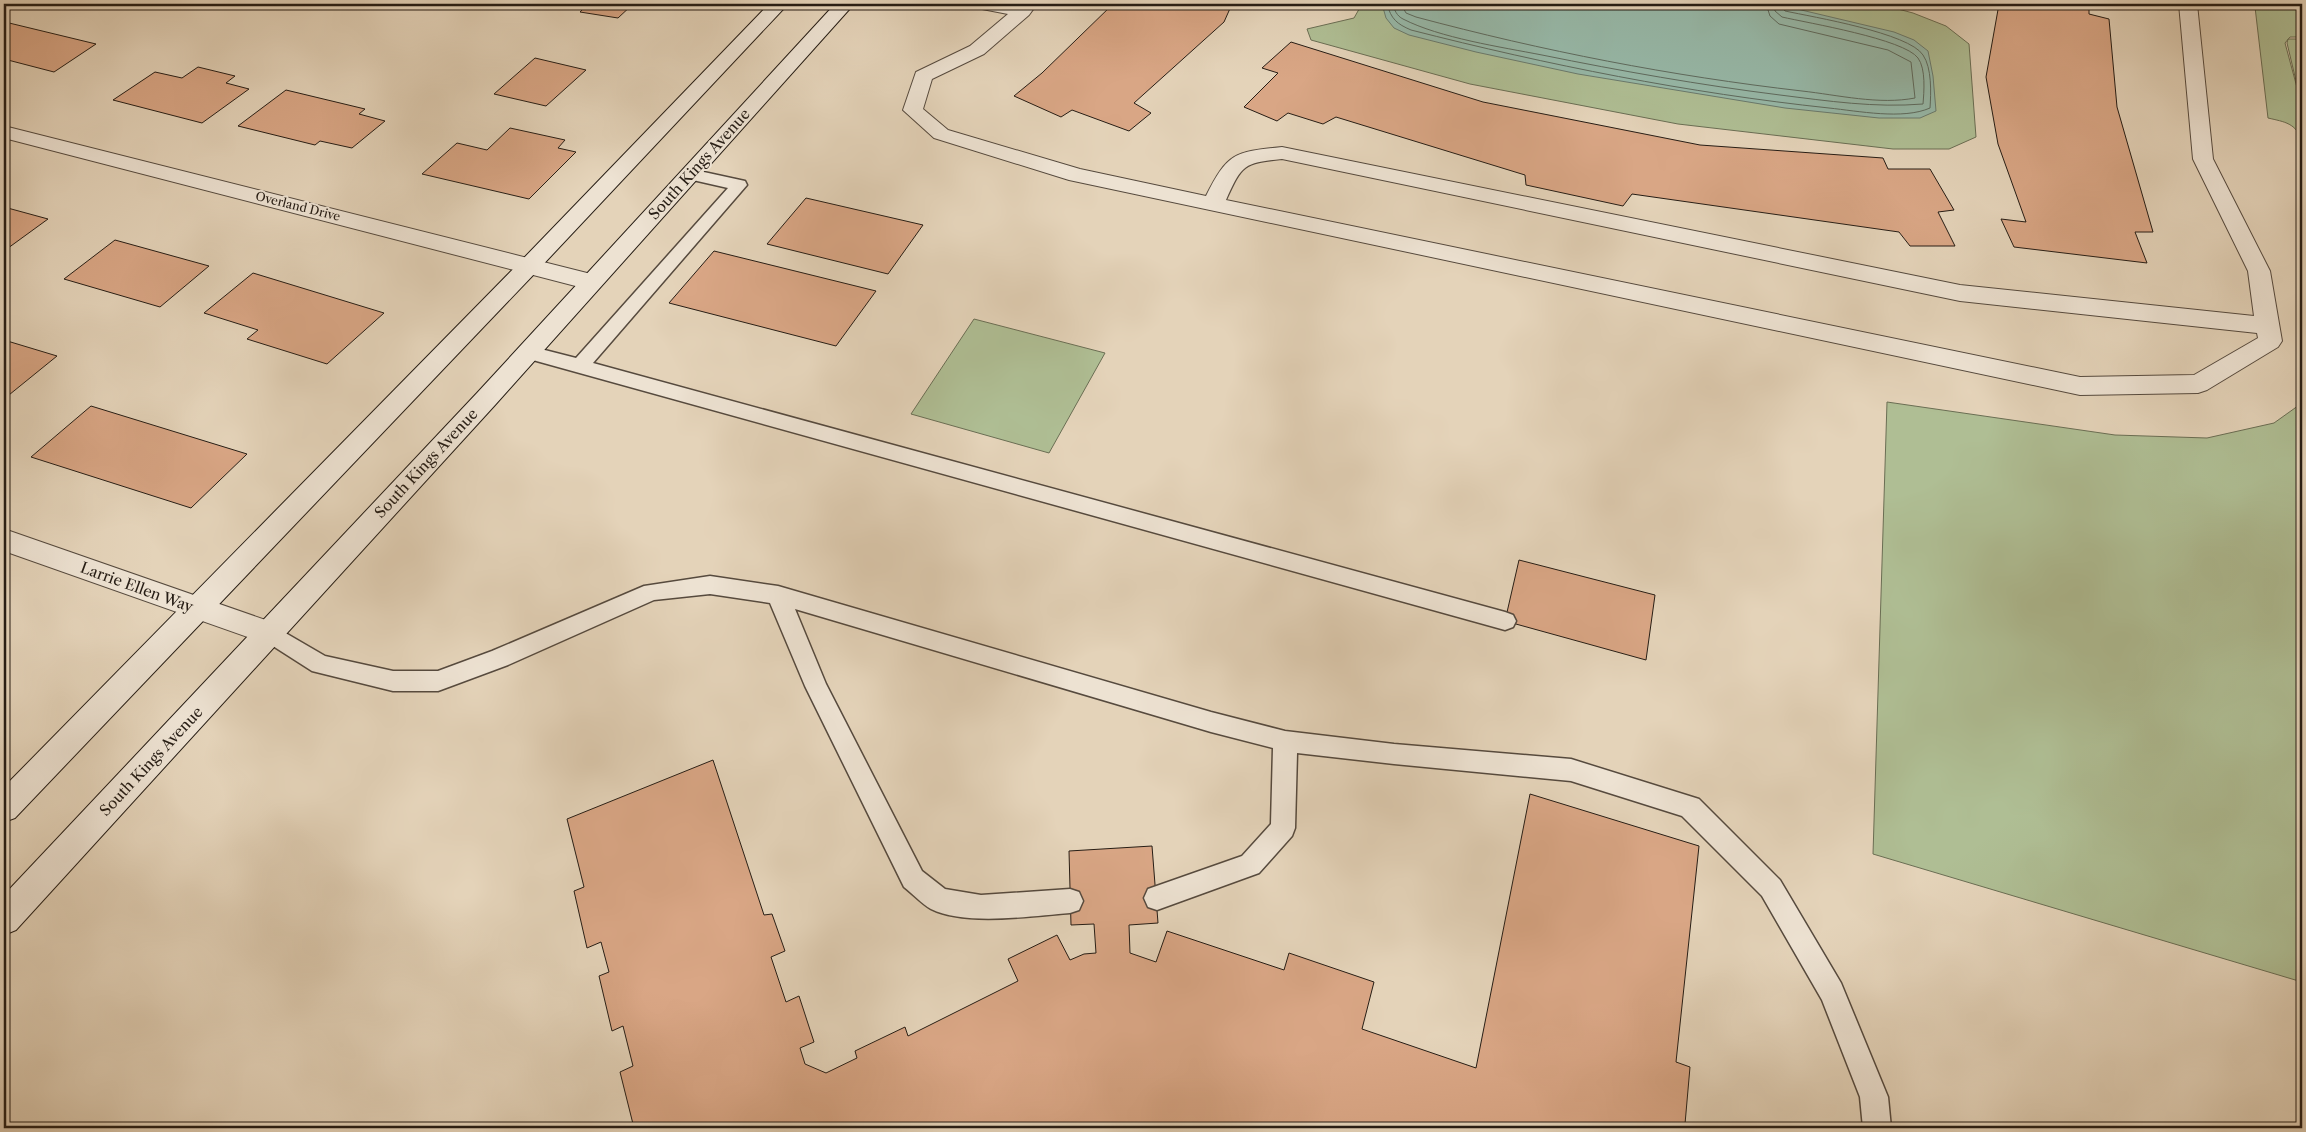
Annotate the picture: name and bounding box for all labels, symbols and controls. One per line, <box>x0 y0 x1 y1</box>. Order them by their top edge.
street label: South Kings Avenue <box>644 105 754 223</box>
street label: Overland Drive <box>254 188 342 224</box>
street label: South Kings Avenue <box>370 404 482 522</box>
street label: Larrie Ellen Way <box>78 558 197 616</box>
street label: South Kings Avenue <box>95 702 207 820</box>

